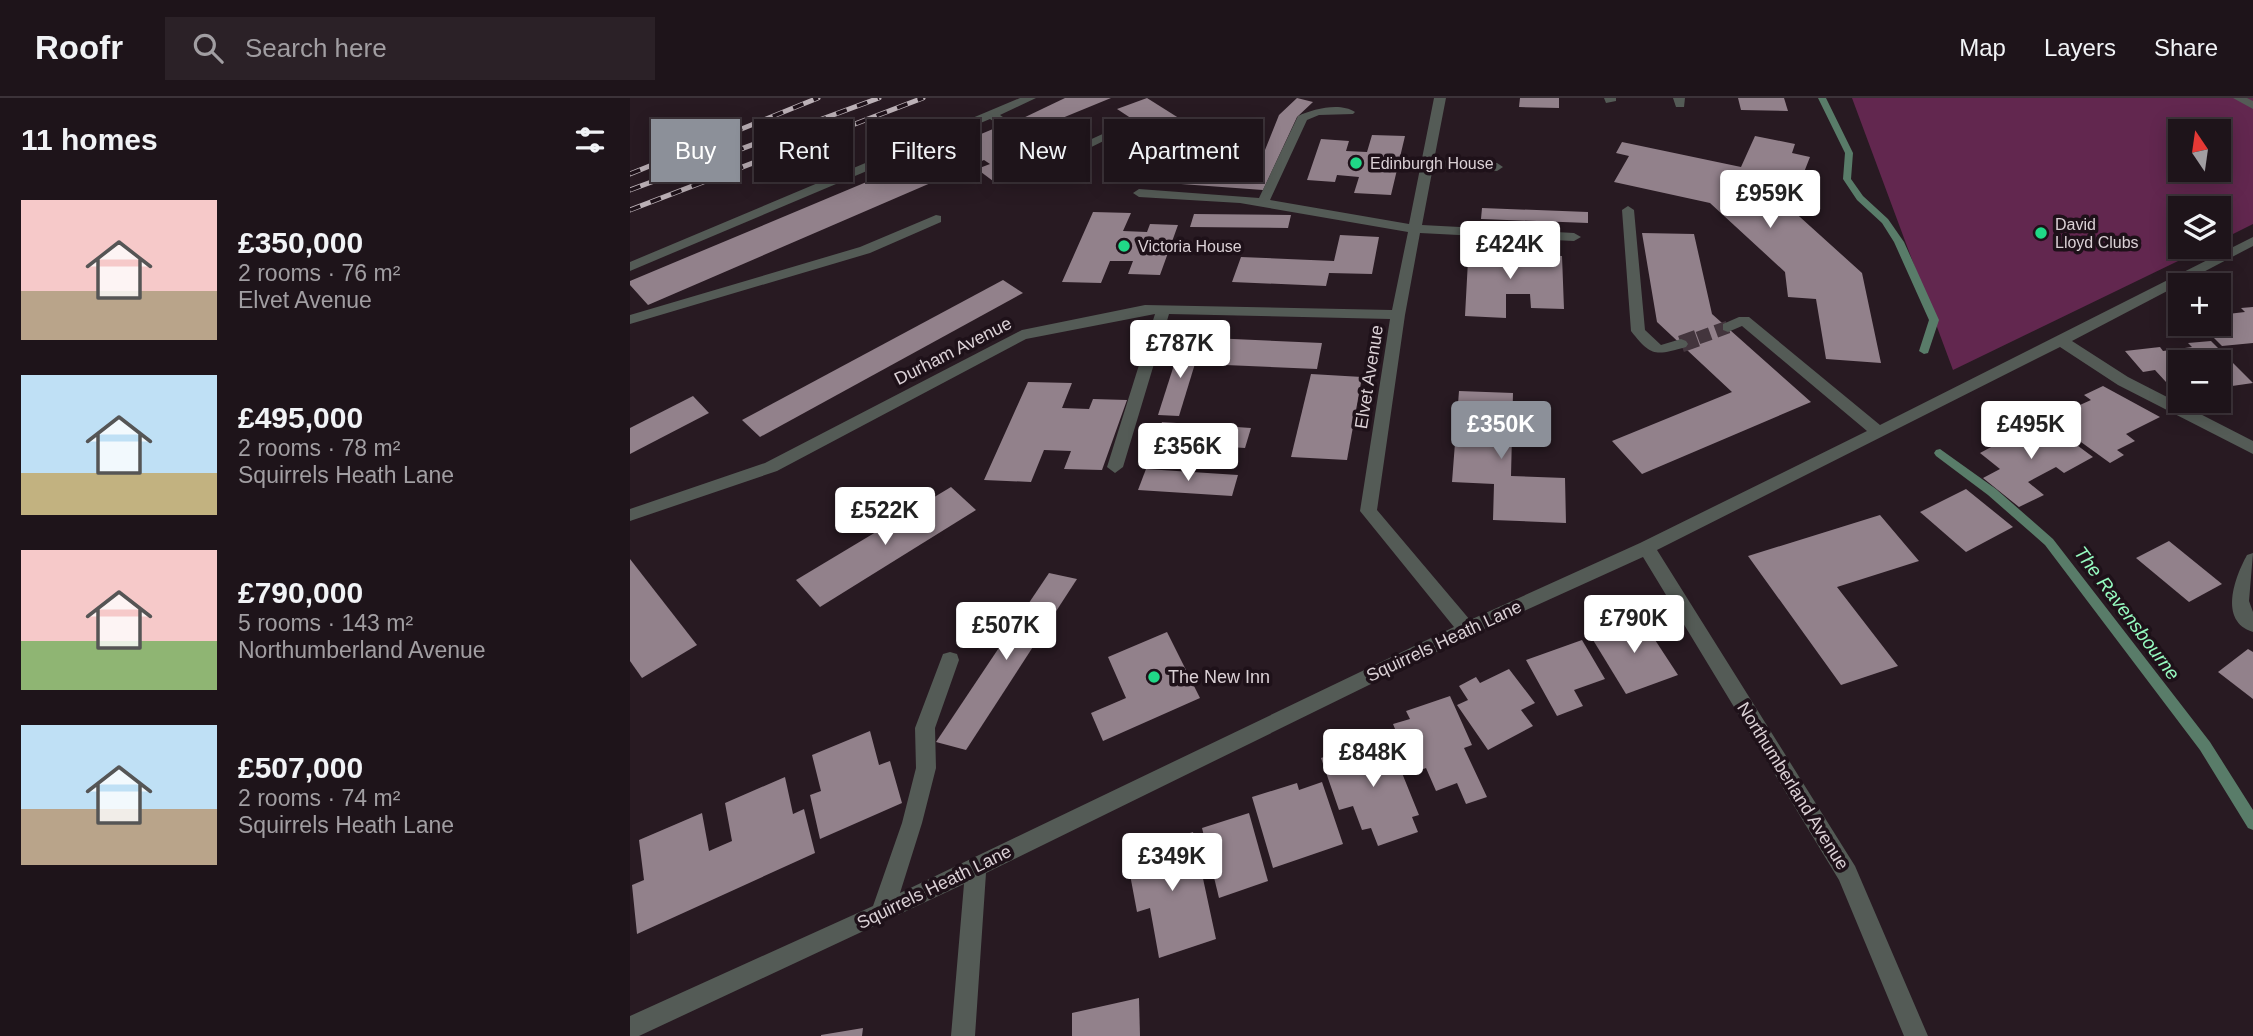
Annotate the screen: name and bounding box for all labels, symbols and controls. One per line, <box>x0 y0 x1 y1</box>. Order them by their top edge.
search box <box>165 17 655 80</box>
text: Roofr <box>35 29 123 66</box>
icon: search <box>189 29 227 67</box>
text: Search here <box>245 33 387 63</box>
text: Map <box>1959 34 2006 61</box>
text: Layers <box>2044 34 2116 61</box>
text: Share <box>2154 34 2218 61</box>
chip: Buy <box>651 119 740 182</box>
chip: Rent <box>754 119 853 182</box>
chip: Filters <box>867 119 980 182</box>
chip: New <box>994 119 1090 182</box>
chip: Apartment <box>1104 119 1263 182</box>
north arrow <box>2168 119 2231 182</box>
map controls <box>2168 119 2231 413</box>
icon: filters <box>571 121 609 159</box>
text: 11 homes <box>21 123 158 156</box>
marker: Edinburgh House <box>1348 155 1364 171</box>
place label: Edinburgh House <box>1370 155 1494 172</box>
pin: £959K <box>1721 170 1819 230</box>
text: £959K <box>1736 180 1804 206</box>
button: layers <box>2168 196 2231 259</box>
place label: David Lloyd Clubs <box>2055 216 2139 251</box>
pin: £424K <box>1461 222 1559 281</box>
marker: David Lloyd Clubs <box>2033 225 2049 241</box>
text: £350,000 <box>238 226 363 259</box>
icon: home <box>77 228 161 312</box>
text: £424K <box>1476 231 1544 257</box>
marker: Victoria House <box>1116 238 1132 254</box>
place label: Victoria House <box>1138 238 1242 255</box>
text: 2 rooms · 76 m² <box>238 260 400 286</box>
button: + <box>2168 273 2231 336</box>
text: Elvet Avenue <box>238 287 372 313</box>
street label: Durham Avenue <box>891 313 1015 389</box>
pin: £787K <box>1131 320 1229 380</box>
street label: Elvet Avenue <box>1351 324 1387 430</box>
text: £787K <box>1146 330 1214 356</box>
button: − <box>2168 350 2231 413</box>
text: £495,000 <box>238 401 363 434</box>
pin: £350K <box>1452 402 1550 461</box>
pin: £495K <box>1982 402 2080 461</box>
icon: home <box>77 403 161 487</box>
text: £350K <box>1467 411 1535 437</box>
text: £495K <box>1997 411 2065 437</box>
pin: £356K <box>1139 424 1237 483</box>
text: £356K <box>1154 433 1222 459</box>
text: 2 rooms · 78 m² <box>238 435 400 461</box>
text: Squirrels Heath Lane <box>238 462 454 488</box>
pin: £522K <box>836 488 934 547</box>
text: £522K <box>851 497 919 523</box>
water label: The Ravensbourne <box>2070 542 2184 684</box>
text: £790,000 <box>238 576 363 609</box>
icon: home <box>77 578 161 662</box>
street label: Squirrels Heath Lane <box>1363 596 1525 686</box>
pin: £790K <box>1585 596 1683 655</box>
pin: £507K <box>957 602 1055 662</box>
text: £790K <box>1600 605 1668 631</box>
text: 5 rooms · 143 m² <box>238 610 413 636</box>
text: £507K <box>972 612 1040 638</box>
text: Northumberland Avenue <box>238 637 486 663</box>
place label: The New Inn <box>1168 667 1270 687</box>
marker: The New Inn <box>1146 669 1162 685</box>
street label: Northumberland Avenue <box>1733 699 1853 873</box>
pin: £848K <box>1324 730 1422 789</box>
text: £848K <box>1339 739 1407 765</box>
text: £507,000 <box>238 751 363 784</box>
icon: home <box>77 753 161 837</box>
text: 2 rooms · 74 m² <box>238 785 400 811</box>
text: Squirrels Heath Lane <box>238 812 454 838</box>
pin: £349K <box>1123 834 1221 893</box>
street label: Squirrels Heath Lane <box>854 841 1014 933</box>
text: £349K <box>1138 843 1206 869</box>

